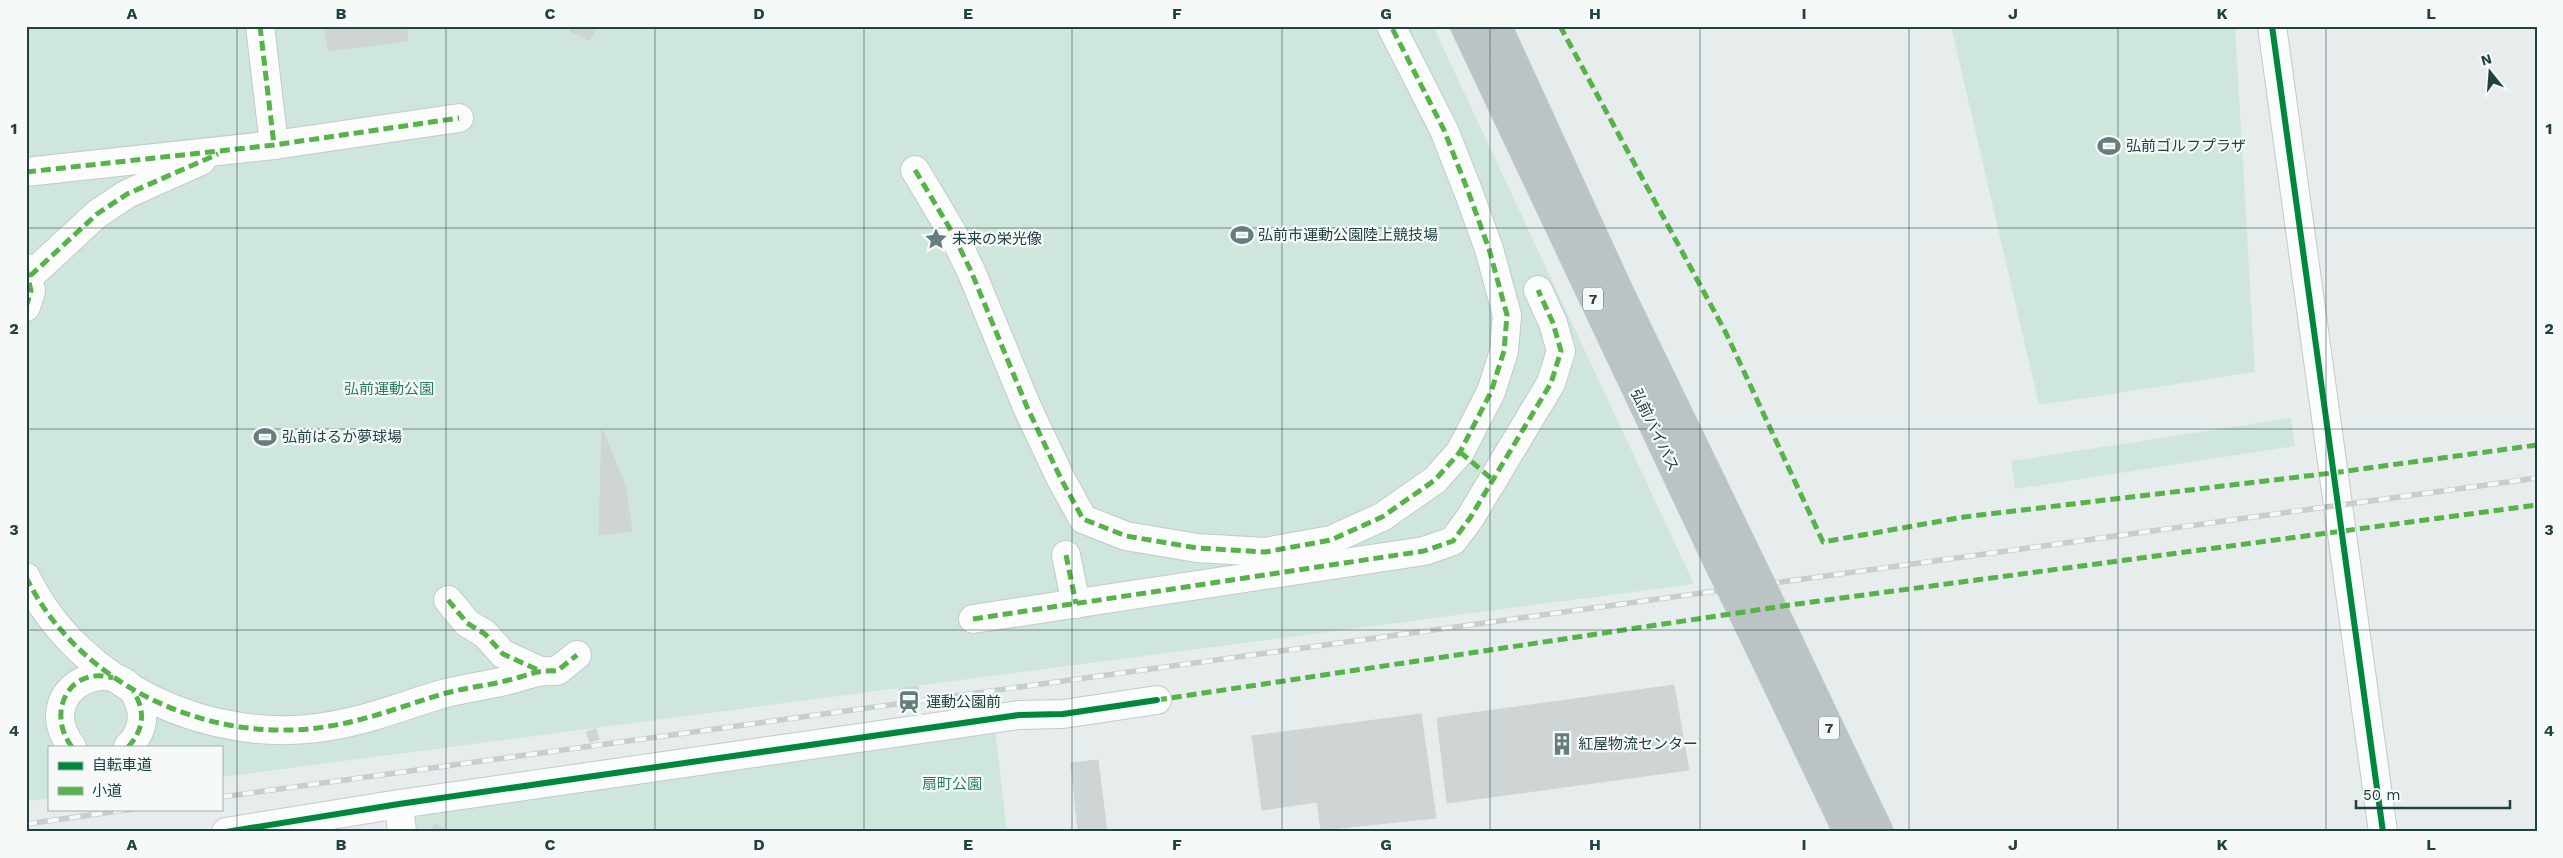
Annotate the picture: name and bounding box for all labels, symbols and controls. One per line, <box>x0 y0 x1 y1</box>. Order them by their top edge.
text: A <box>127 4 138 23</box>
text: B <box>336 4 347 23</box>
text: C <box>545 4 556 23</box>
text: D <box>753 4 765 23</box>
text: E <box>963 4 973 23</box>
text: F <box>1172 4 1182 23</box>
text: G <box>1380 4 1392 23</box>
text: H <box>1589 4 1601 23</box>
text: I <box>1801 4 1807 23</box>
text: J <box>2008 4 2018 23</box>
text: K <box>2216 4 2228 23</box>
text: L <box>2426 4 2436 23</box>
north arrow <box>2466 48 2516 98</box>
text: N <box>2479 50 2493 69</box>
text: 1 <box>11 119 17 138</box>
text: 1 <box>2546 119 2552 138</box>
sports icon: 弘前ゴルフプラザ <box>2096 133 2122 159</box>
place label: 弘前ゴルフプラザ <box>2126 137 2246 155</box>
sports icon: 弘前市運動公園陸上競技場 <box>1229 222 1255 248</box>
place icon: 未来の栄光像 <box>923 226 949 252</box>
place label: 弘前市運動公園陸上競技場 <box>1258 226 1438 244</box>
place label: 未来の栄光像 <box>952 230 1042 248</box>
road number: 7 <box>1583 288 1603 310</box>
text: 2 <box>9 319 19 338</box>
text: 2 <box>2544 319 2554 338</box>
park label: 弘前運動公園 <box>344 380 434 398</box>
street label: 弘前バイパス <box>1627 386 1683 474</box>
sports icon: 弘前はるか夢球場 <box>252 424 278 450</box>
place label: 弘前はるか夢球場 <box>282 428 402 446</box>
text: 3 <box>9 520 19 539</box>
text: 3 <box>2544 520 2554 539</box>
station icon: 運動公園前 <box>896 689 922 715</box>
place label: 運動公園前 <box>926 693 1001 711</box>
road number: 7 <box>1819 716 1839 740</box>
text: 4 <box>9 721 19 740</box>
text: 4 <box>2544 721 2554 740</box>
building icon: 紅屋物流センター <box>1549 731 1575 757</box>
place label: 紅屋物流センター <box>1578 735 1698 753</box>
legend <box>48 746 222 810</box>
text: 自転車道 <box>92 756 152 774</box>
park label: 扇町公園 <box>922 775 982 793</box>
scale bar <box>2356 778 2509 810</box>
text: 小道 <box>92 782 122 800</box>
text: 50 m <box>2363 786 2400 804</box>
text: A <box>127 835 138 854</box>
text: B <box>336 835 347 854</box>
text: C <box>545 835 556 854</box>
text: D <box>753 835 765 854</box>
text: E <box>963 835 973 854</box>
text: F <box>1172 835 1182 854</box>
text: G <box>1380 835 1392 854</box>
text: H <box>1589 835 1601 854</box>
text: I <box>1801 835 1807 854</box>
text: J <box>2008 835 2018 854</box>
text: K <box>2216 835 2228 854</box>
text: L <box>2426 835 2436 854</box>

